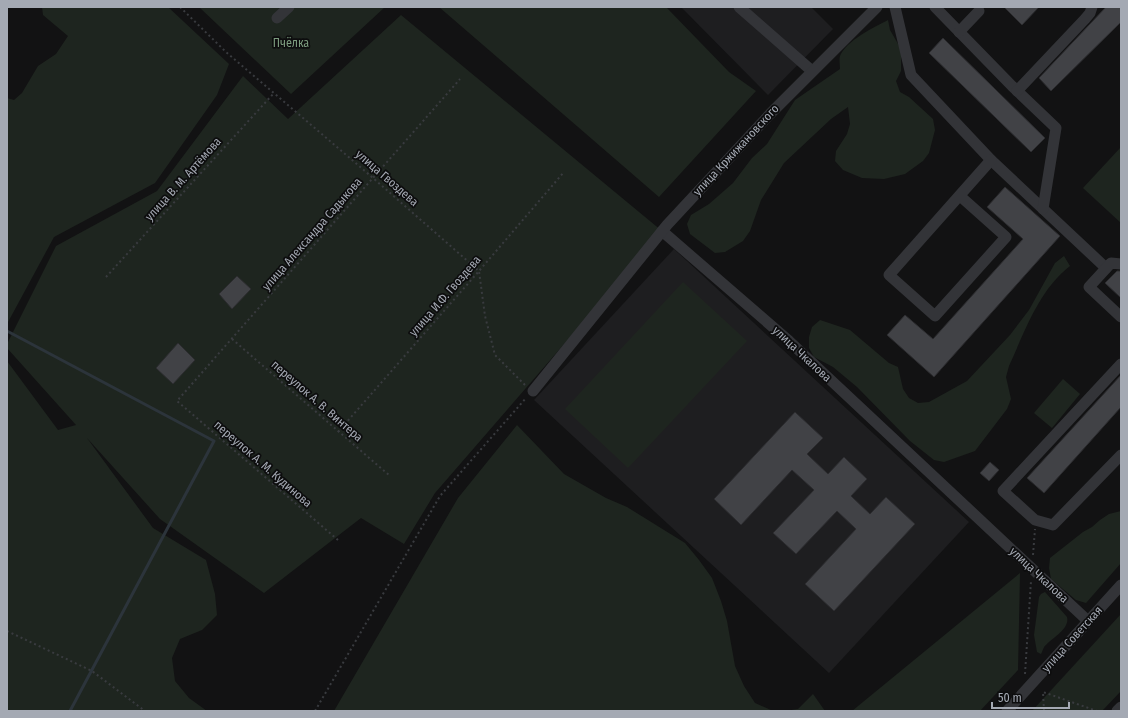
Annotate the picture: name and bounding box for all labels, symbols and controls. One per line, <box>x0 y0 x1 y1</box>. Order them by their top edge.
park label: Пчёлка <box>273 36 309 50</box>
street label: улица Кржижановского <box>690 102 782 198</box>
street label: улица В. М. Артёмова <box>142 134 224 223</box>
street label: улица Гвоздева <box>353 147 421 209</box>
street label: улица Александра Садыкова <box>259 175 365 293</box>
street label: улица И.Ф. Гвоздева <box>406 253 484 339</box>
street label: улица Чкалова <box>770 323 834 385</box>
street label: переулок А. В. Винтера <box>268 358 366 445</box>
street label: переулок А. М. Кудинова <box>211 418 315 510</box>
street label: улица Чкалова <box>1007 544 1071 606</box>
street label: улица Советская <box>1039 603 1105 675</box>
scale bar <box>992 684 1069 710</box>
text: 50 m <box>998 691 1022 705</box>

